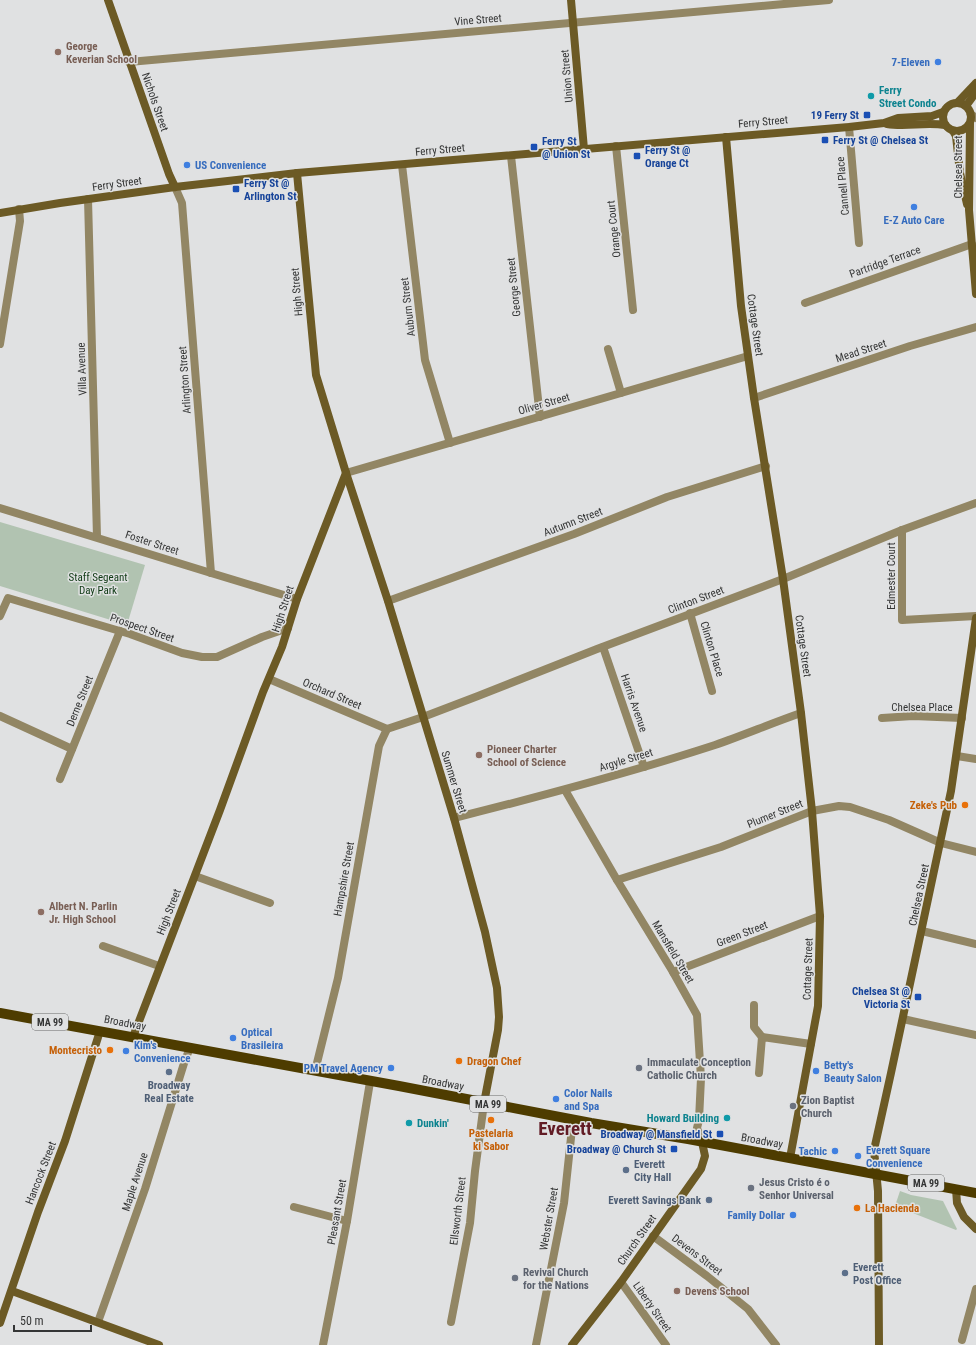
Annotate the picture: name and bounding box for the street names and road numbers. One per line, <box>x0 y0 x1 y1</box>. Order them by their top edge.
street label: Vine Street <box>454 11 502 29</box>
street label: Union Street <box>558 49 576 103</box>
street label: Nichols Street <box>139 71 171 133</box>
street label: Ferry Street <box>738 113 788 131</box>
street label: Chelsea Street <box>952 136 965 198</box>
street label: Ferry Street <box>415 141 465 159</box>
street label: Cannell Place <box>834 156 852 216</box>
street label: Ferry Street <box>91 174 143 194</box>
street label: Orange Court <box>605 200 623 258</box>
street label: Partridge Terrace <box>848 243 922 281</box>
street label: George Street <box>504 257 524 317</box>
street label: High Street <box>288 267 306 317</box>
street label: Auburn Street <box>398 277 418 337</box>
street label: Cottage Street <box>744 293 766 357</box>
street label: Mead Street <box>834 337 888 365</box>
street label: Villa Avenue <box>75 342 89 396</box>
street label: Arlington Street <box>176 346 194 414</box>
street label: Oliver Street <box>517 390 571 418</box>
street label: Autumn Street <box>542 505 604 539</box>
street label: Foster Street <box>123 528 181 558</box>
street label: Edmester Court <box>885 542 898 610</box>
street label: Clinton Street <box>666 583 726 617</box>
street label: High Street <box>269 584 297 634</box>
street label: Prospect Street <box>108 611 176 645</box>
street label: Cottage Street <box>792 614 814 678</box>
street label: Clinton Place <box>697 620 727 678</box>
street label: Harris Avenue <box>618 672 650 734</box>
street label: Derne Street <box>64 674 96 728</box>
street label: Orchard Street <box>301 676 363 712</box>
street label: Chelsea Place <box>891 701 953 714</box>
street label: Argyle Street <box>598 746 654 774</box>
street label: Summer Street <box>438 749 470 815</box>
street label: Plumer Street <box>745 797 805 831</box>
street label: Hampshire Street <box>331 841 357 917</box>
street label: Chelsea Street <box>906 863 932 927</box>
street label: High Street <box>154 887 184 937</box>
street label: Mansfield Street <box>649 918 697 986</box>
street label: Green Street <box>715 918 769 950</box>
street label: Cottage Street <box>800 938 816 1000</box>
street label: Broadway <box>103 1013 147 1034</box>
road number: MA 99 <box>32 1014 68 1030</box>
street label: Broadway <box>421 1073 465 1094</box>
road number: MA 99 <box>470 1096 506 1112</box>
street label: Broadway <box>740 1131 784 1151</box>
street label: Hancock Street <box>23 1140 59 1206</box>
street label: Maple Avenue <box>119 1151 151 1213</box>
road number: MA 99 <box>908 1175 944 1191</box>
street label: Ellsworth Street <box>447 1176 469 1246</box>
street label: Pleasant Street <box>325 1178 349 1246</box>
street label: Webster Street <box>537 1186 561 1252</box>
street label: Church Street <box>615 1212 659 1268</box>
street label: Devens Street <box>669 1232 725 1278</box>
street label: Liberty Street <box>630 1279 674 1335</box>

